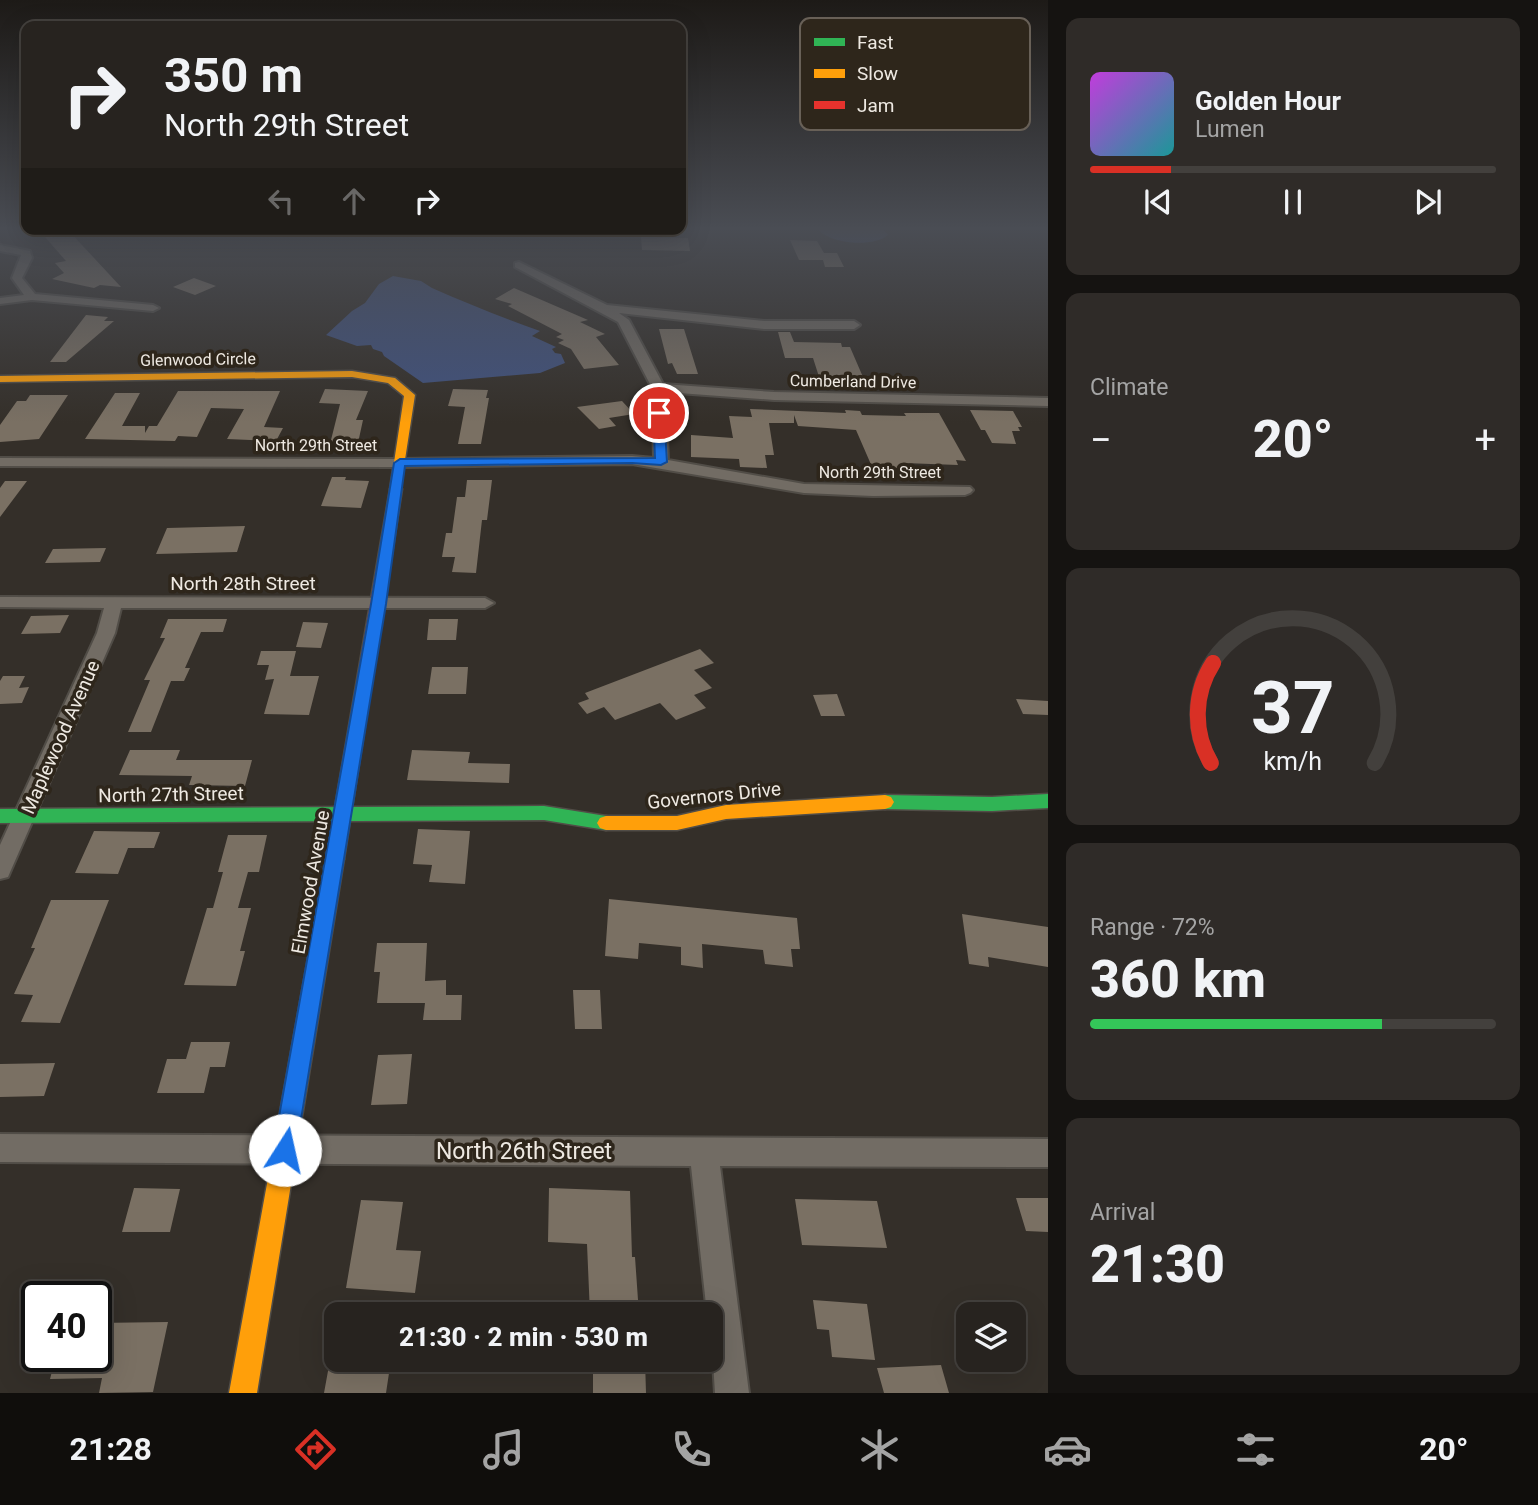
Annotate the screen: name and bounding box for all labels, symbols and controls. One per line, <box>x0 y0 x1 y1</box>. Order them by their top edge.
legend <box>800 18 1030 130</box>
text: Fast <box>857 31 894 54</box>
text: 350 m <box>164 47 303 104</box>
icon: right <box>49 49 140 140</box>
text: Slow <box>857 62 898 85</box>
text: Golden Hour <box>1195 86 1341 116</box>
text: Jam <box>857 94 894 117</box>
text: North 29th Street <box>164 106 409 144</box>
text: Lumen <box>1195 116 1265 143</box>
icon: left <box>262 182 300 220</box>
icon: ahead <box>335 182 373 220</box>
icon: right <box>408 182 446 220</box>
icon: previous <box>1139 183 1177 221</box>
icon: pause <box>1274 183 1312 221</box>
icon: next <box>1409 183 1447 221</box>
street label: Glenwood Circle <box>140 349 256 370</box>
street label: Cumberland Drive <box>790 371 916 392</box>
text: Climate <box>1090 374 1169 401</box>
pin <box>629 383 689 443</box>
icon: arrive <box>640 394 678 432</box>
text: 20° <box>1253 409 1333 470</box>
text: − <box>1090 418 1112 462</box>
text: + <box>1474 418 1496 462</box>
street label: North 29th Street <box>255 436 377 455</box>
street label: North 29th Street <box>819 463 941 482</box>
street label: North 28th Street <box>170 572 316 595</box>
street label: Maplewood Avenue <box>16 657 105 818</box>
text: 37 <box>1251 665 1335 751</box>
text: km/h <box>1264 746 1322 775</box>
street label: Governors Drive <box>646 777 782 814</box>
street label: North 27th Street <box>98 782 244 807</box>
street label: Elmwood Avenue <box>287 808 334 956</box>
text: Range · 72% <box>1090 914 1215 941</box>
text: 360 km <box>1090 949 1266 1010</box>
position arrow <box>248 1113 322 1187</box>
street label: North 26th Street <box>436 1138 612 1165</box>
text: Arrival <box>1090 1199 1155 1226</box>
text: 21:30 <box>1090 1234 1225 1295</box>
speed limit sign: 40 <box>21 1281 112 1372</box>
map controls <box>956 1302 1026 1372</box>
button: layers <box>956 1302 1026 1372</box>
text: 21:30 · 2 min · 530 m <box>399 1322 648 1352</box>
icon: directions <box>291 1425 340 1474</box>
icon: music <box>479 1425 528 1474</box>
icon: phone <box>667 1425 716 1474</box>
icon: climate <box>855 1425 904 1474</box>
icon: car <box>1043 1425 1092 1474</box>
icon: filters <box>1231 1425 1280 1474</box>
text: 21:28 <box>70 1430 152 1468</box>
text: 20° <box>1419 1430 1468 1468</box>

